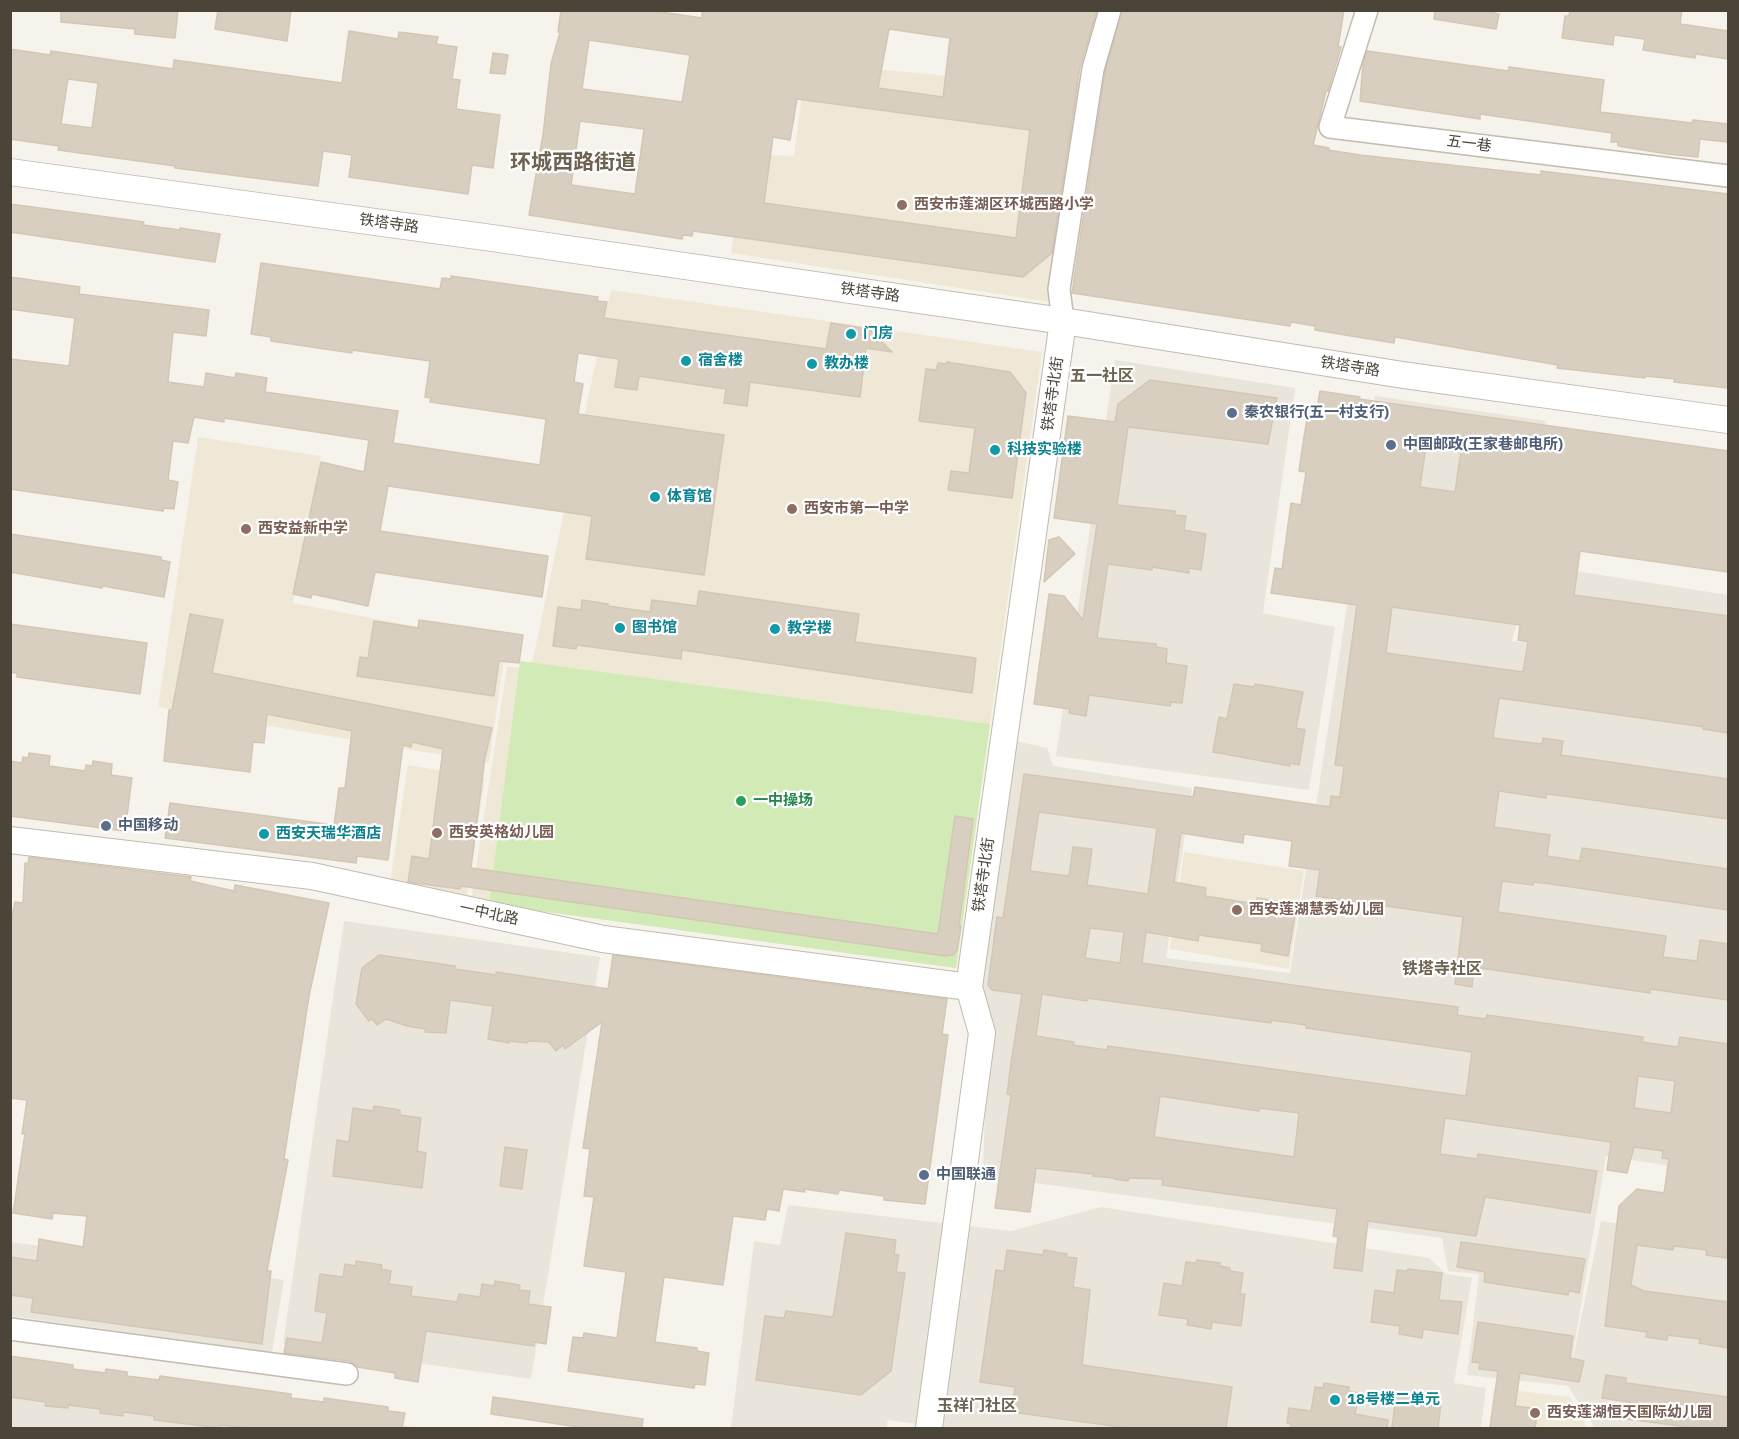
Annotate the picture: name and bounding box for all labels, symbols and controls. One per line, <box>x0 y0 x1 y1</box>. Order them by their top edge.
street label: 五一巷 <box>1446 132 1492 156</box>
district label: 环城西路街道 <box>510 150 636 176</box>
place label: 西安市莲湖区环城西路小学 <box>914 196 1094 214</box>
marker: 西安市莲湖区环城西路小学 <box>895 198 909 212</box>
street label: 铁塔寺路 <box>358 211 420 237</box>
street label: 铁塔寺路 <box>839 280 901 306</box>
place label: 门房 <box>863 325 893 343</box>
marker: 门房 <box>844 327 858 341</box>
place label: 宿舍楼 <box>698 352 743 370</box>
street label: 铁塔寺路 <box>1319 353 1381 381</box>
marker: 宿舍楼 <box>679 354 693 368</box>
place label: 教办楼 <box>824 355 869 373</box>
street label: 铁塔寺北街 <box>1039 356 1067 432</box>
marker: 教办楼 <box>805 357 819 371</box>
district label: 五一社区 <box>1070 366 1134 386</box>
place label: 秦农银行(五一村支行) <box>1244 404 1389 422</box>
marker: 秦农银行(五一村支行) <box>1225 406 1239 420</box>
place label: 中国邮政(王家巷邮电所) <box>1403 436 1563 454</box>
marker: 中国邮政(王家巷邮电所) <box>1384 438 1398 452</box>
place label: 科技实验楼 <box>1007 441 1082 459</box>
marker: 科技实验楼 <box>988 443 1002 457</box>
place label: 体育馆 <box>667 488 712 506</box>
marker: 体育馆 <box>648 490 662 504</box>
place label: 西安市第一中学 <box>804 500 909 518</box>
marker: 西安市第一中学 <box>785 502 799 516</box>
place label: 西安益新中学 <box>258 520 348 538</box>
marker: 西安益新中学 <box>239 522 253 536</box>
place label: 图书馆 <box>632 619 677 637</box>
place label: 教学楼 <box>787 620 832 638</box>
marker: 图书馆 <box>613 621 627 635</box>
marker: 教学楼 <box>768 622 782 636</box>
place label: 一中操场 <box>753 792 813 810</box>
marker: 一中操场 <box>734 794 748 808</box>
place label: 中国移动 <box>118 817 178 835</box>
marker: 中国移动 <box>99 819 113 833</box>
place label: 西安英格幼儿园 <box>449 824 554 842</box>
place label: 西安天瑞华酒店 <box>276 825 381 843</box>
marker: 西安英格幼儿园 <box>430 826 444 840</box>
marker: 西安天瑞华酒店 <box>257 827 271 841</box>
street label: 铁塔寺北街 <box>970 837 998 913</box>
street label: 一中北路 <box>458 899 520 929</box>
place label: 西安莲湖慧秀幼儿园 <box>1249 901 1384 919</box>
marker: 西安莲湖慧秀幼儿园 <box>1230 903 1244 917</box>
district label: 铁塔寺社区 <box>1402 959 1482 979</box>
place label: 中国联通 <box>936 1166 996 1184</box>
marker: 中国联通 <box>917 1168 931 1182</box>
place label: 18号楼二单元 <box>1347 1391 1440 1409</box>
marker: 18号楼二单元 <box>1328 1393 1342 1407</box>
district label: 玉祥门社区 <box>937 1396 1017 1416</box>
place label: 西安莲湖恒天国际幼儿园 <box>1547 1404 1712 1422</box>
marker: 西安莲湖恒天国际幼儿园 <box>1528 1406 1542 1420</box>

